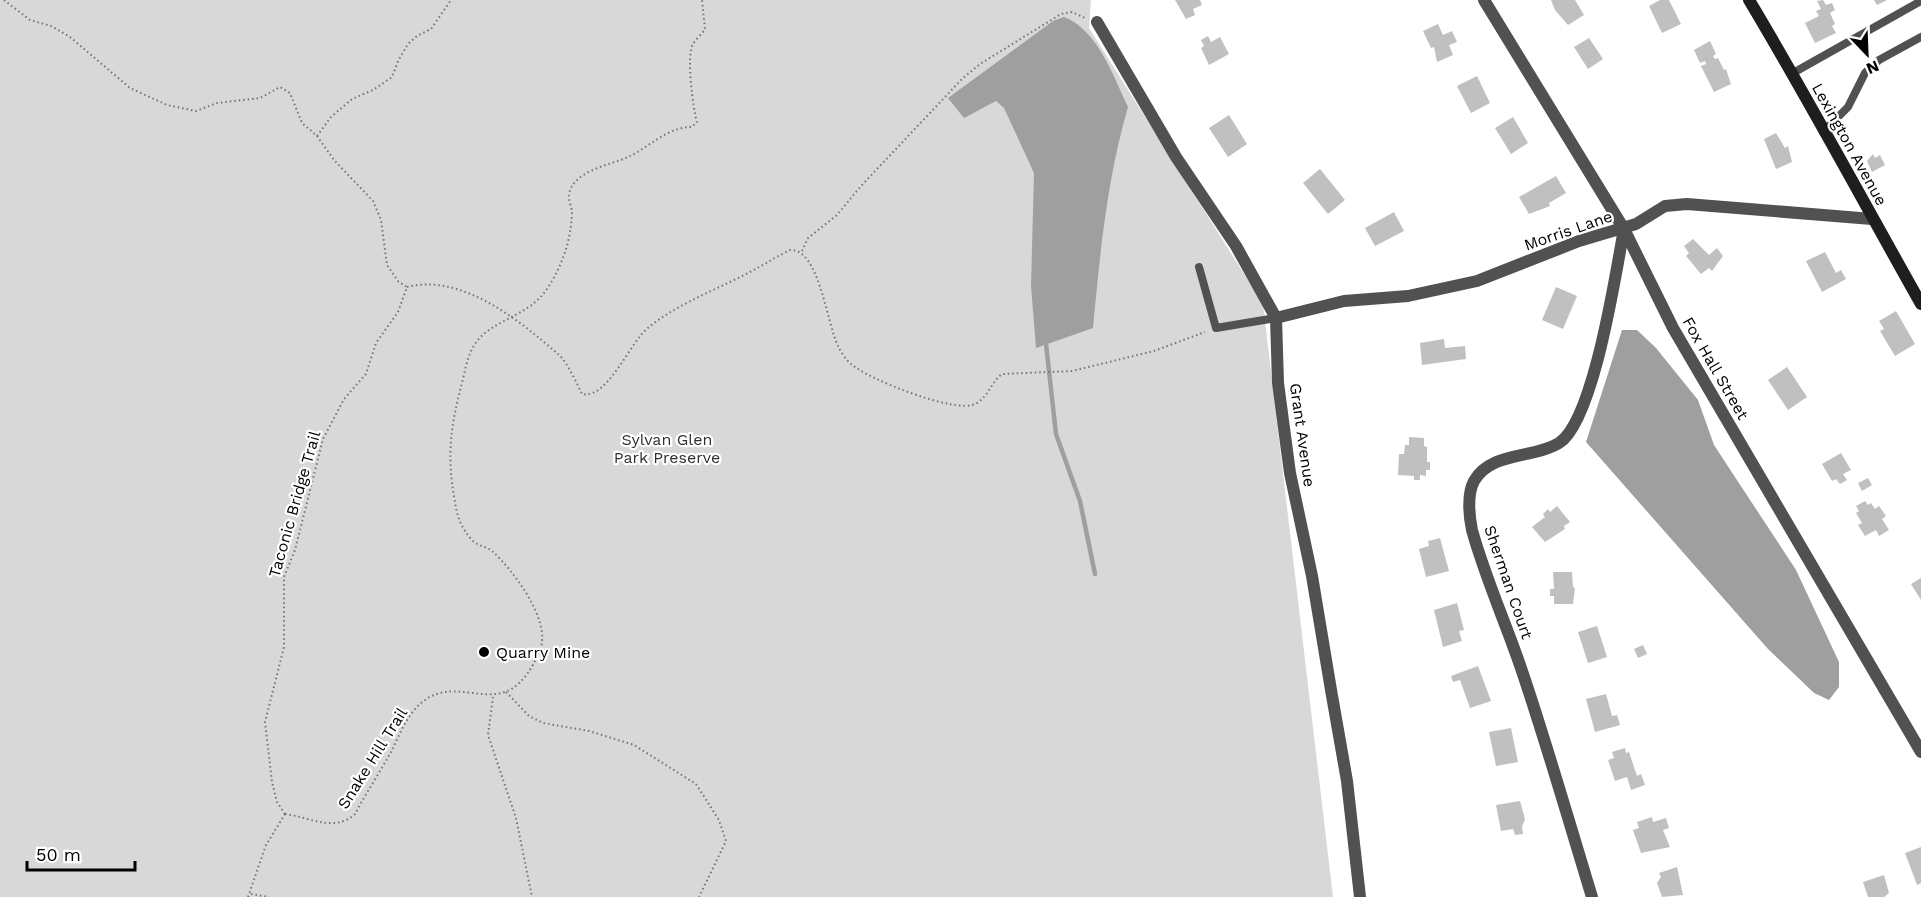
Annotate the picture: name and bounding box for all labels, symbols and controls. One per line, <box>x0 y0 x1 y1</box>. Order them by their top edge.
north arrow <box>1837 24 1897 84</box>
text: N <box>1863 56 1882 78</box>
street label: Lexington Avenue <box>1808 80 1891 209</box>
street label: Morris Lane <box>1522 206 1615 254</box>
street label: Fox Hall Street <box>1678 314 1753 423</box>
street label: Grant Avenue <box>1286 382 1319 488</box>
street label: Taconic Bridge Trail <box>264 429 324 580</box>
park label: Sylvan Glen Park Preserve <box>614 430 720 467</box>
street label: Sherman Court <box>1480 523 1537 642</box>
place label: Quarry Mine <box>496 643 590 662</box>
marker: Quarry Mine <box>477 645 491 659</box>
street label: Snake Hill Trail <box>334 704 411 812</box>
scale bar <box>27 834 135 872</box>
text: 50 m <box>36 844 81 865</box>

